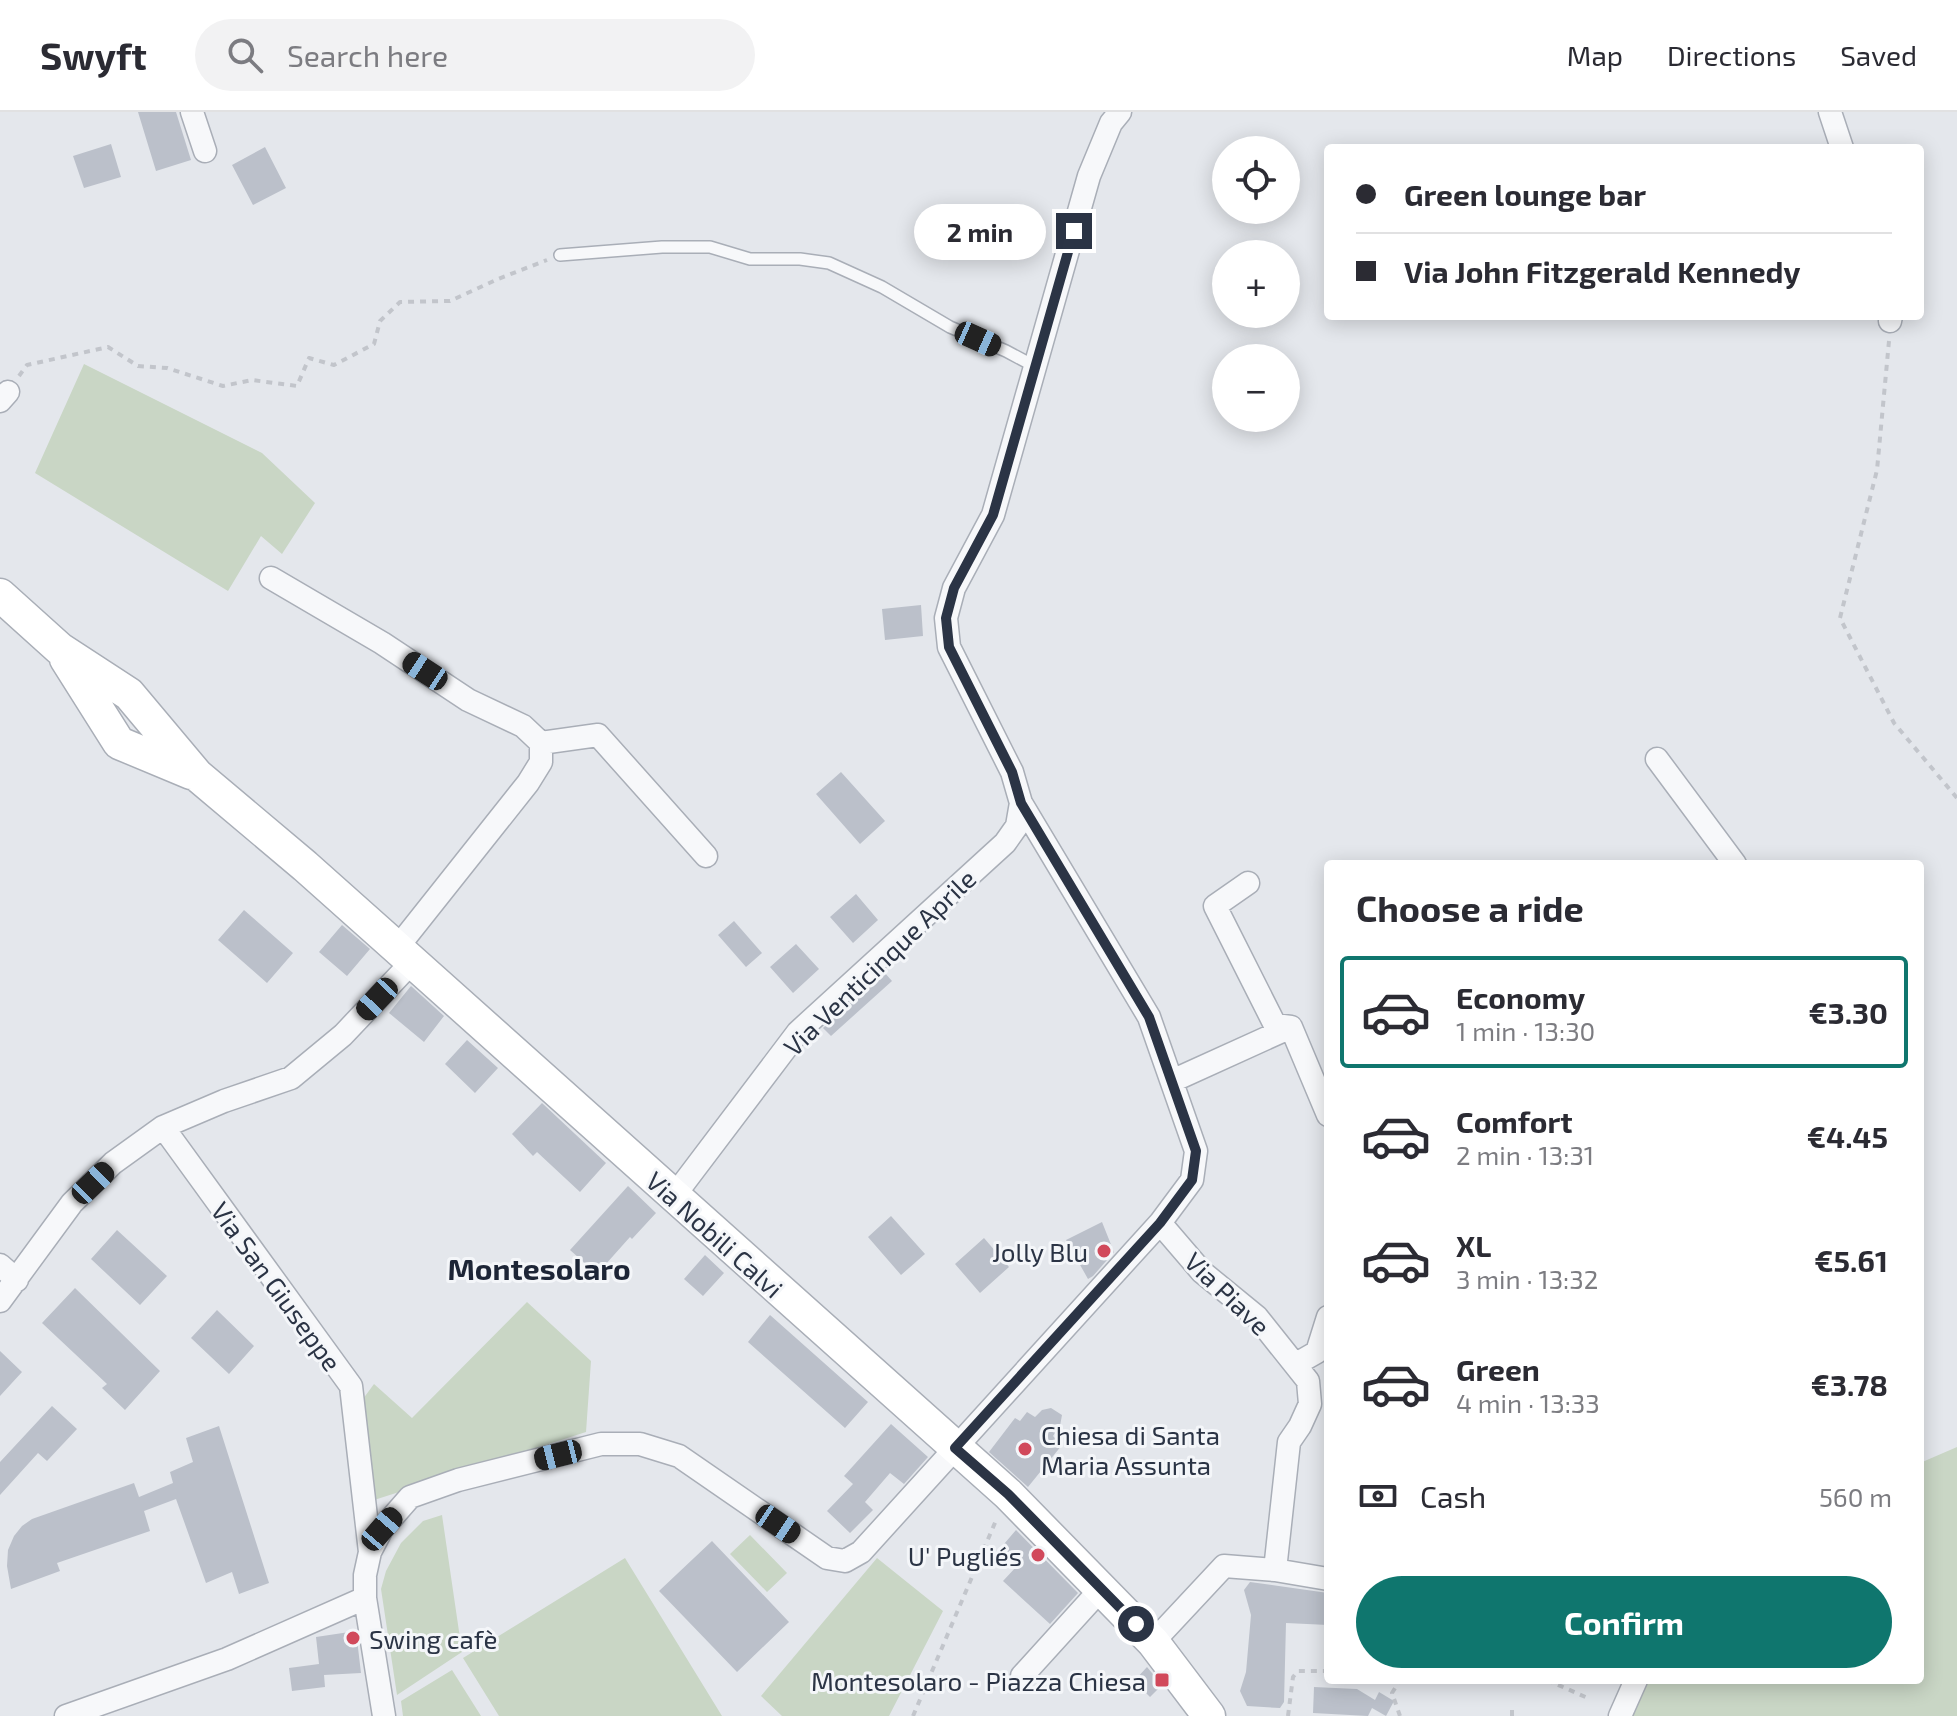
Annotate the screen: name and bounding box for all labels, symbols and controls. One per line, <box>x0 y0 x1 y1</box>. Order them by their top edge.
search box <box>195 19 755 91</box>
text: Swyft <box>40 32 147 78</box>
icon: search <box>223 33 267 77</box>
text: Search here <box>287 37 448 73</box>
text: Map <box>1567 38 1623 72</box>
text: Directions <box>1667 38 1796 72</box>
text: Saved <box>1840 38 1917 72</box>
map controls <box>1212 136 1300 432</box>
button: locate <box>1212 136 1300 224</box>
text: Green lounge bar <box>1404 176 1646 212</box>
callout: 2 min <box>914 203 1046 259</box>
route end <box>1056 213 1092 249</box>
text: 2 min <box>947 216 1013 247</box>
button: + <box>1212 240 1300 328</box>
text: Via John Fitzgerald Kennedy <box>1404 253 1800 289</box>
car <box>951 318 1005 360</box>
button: − <box>1212 344 1300 432</box>
car <box>398 648 452 694</box>
street label: Via Venticinque Aprile <box>777 862 981 1062</box>
text: Choose a ride <box>1356 886 1584 929</box>
car <box>352 973 402 1025</box>
icon: car <box>1360 976 1432 1048</box>
text: Economy <box>1456 979 1585 1015</box>
text: €3.30 <box>1808 994 1888 1030</box>
text: 1 min · 13:30 <box>1456 1015 1595 1046</box>
icon: car <box>1360 1100 1432 1172</box>
text: Comfort <box>1456 1103 1573 1139</box>
text: €4.45 <box>1807 1118 1888 1154</box>
text: 2 min · 13:31 <box>1456 1139 1594 1170</box>
car <box>67 1158 119 1208</box>
street label: Via Nobili Calvi <box>640 1165 790 1303</box>
street label: Via San Giuseppe <box>205 1196 349 1376</box>
icon: car <box>1360 1224 1432 1296</box>
text: XL <box>1456 1227 1491 1263</box>
place label: Jolly Blu <box>992 1236 1088 1267</box>
marker: Jolly Blu <box>1095 1242 1113 1260</box>
text: €5.61 <box>1814 1242 1888 1278</box>
street label: Via Piave <box>1179 1245 1277 1341</box>
district label: Montesolaro <box>447 1250 631 1286</box>
text: 3 min · 13:32 <box>1456 1263 1598 1294</box>
icon: car <box>1360 1348 1432 1420</box>
text: Green <box>1456 1351 1540 1387</box>
text: €3.78 <box>1811 1366 1888 1402</box>
text: 4 min · 13:33 <box>1456 1387 1600 1418</box>
place label: Chiesa di Santa Maria Assunta <box>1041 1419 1220 1480</box>
car <box>532 1438 584 1472</box>
marker: Chiesa di Santa Maria Assunta <box>1016 1440 1034 1458</box>
icon: cash <box>1356 1474 1400 1518</box>
text: Cash <box>1420 1478 1486 1514</box>
text: 560 m <box>1819 1481 1892 1512</box>
car <box>751 1501 805 1547</box>
car <box>357 1503 407 1555</box>
place label: U' Pugliés <box>908 1540 1022 1571</box>
marker: U' Pugliés <box>1029 1546 1047 1564</box>
button: Confirm <box>1356 1576 1892 1668</box>
route start <box>1118 1606 1154 1642</box>
place label: Swing cafè <box>369 1623 497 1654</box>
marker: Swing cafè <box>344 1629 362 1647</box>
place label: Montesolaro - Piazza Chiesa <box>811 1665 1146 1696</box>
marker: Montesolaro - Piazza Chiesa <box>1153 1671 1171 1689</box>

